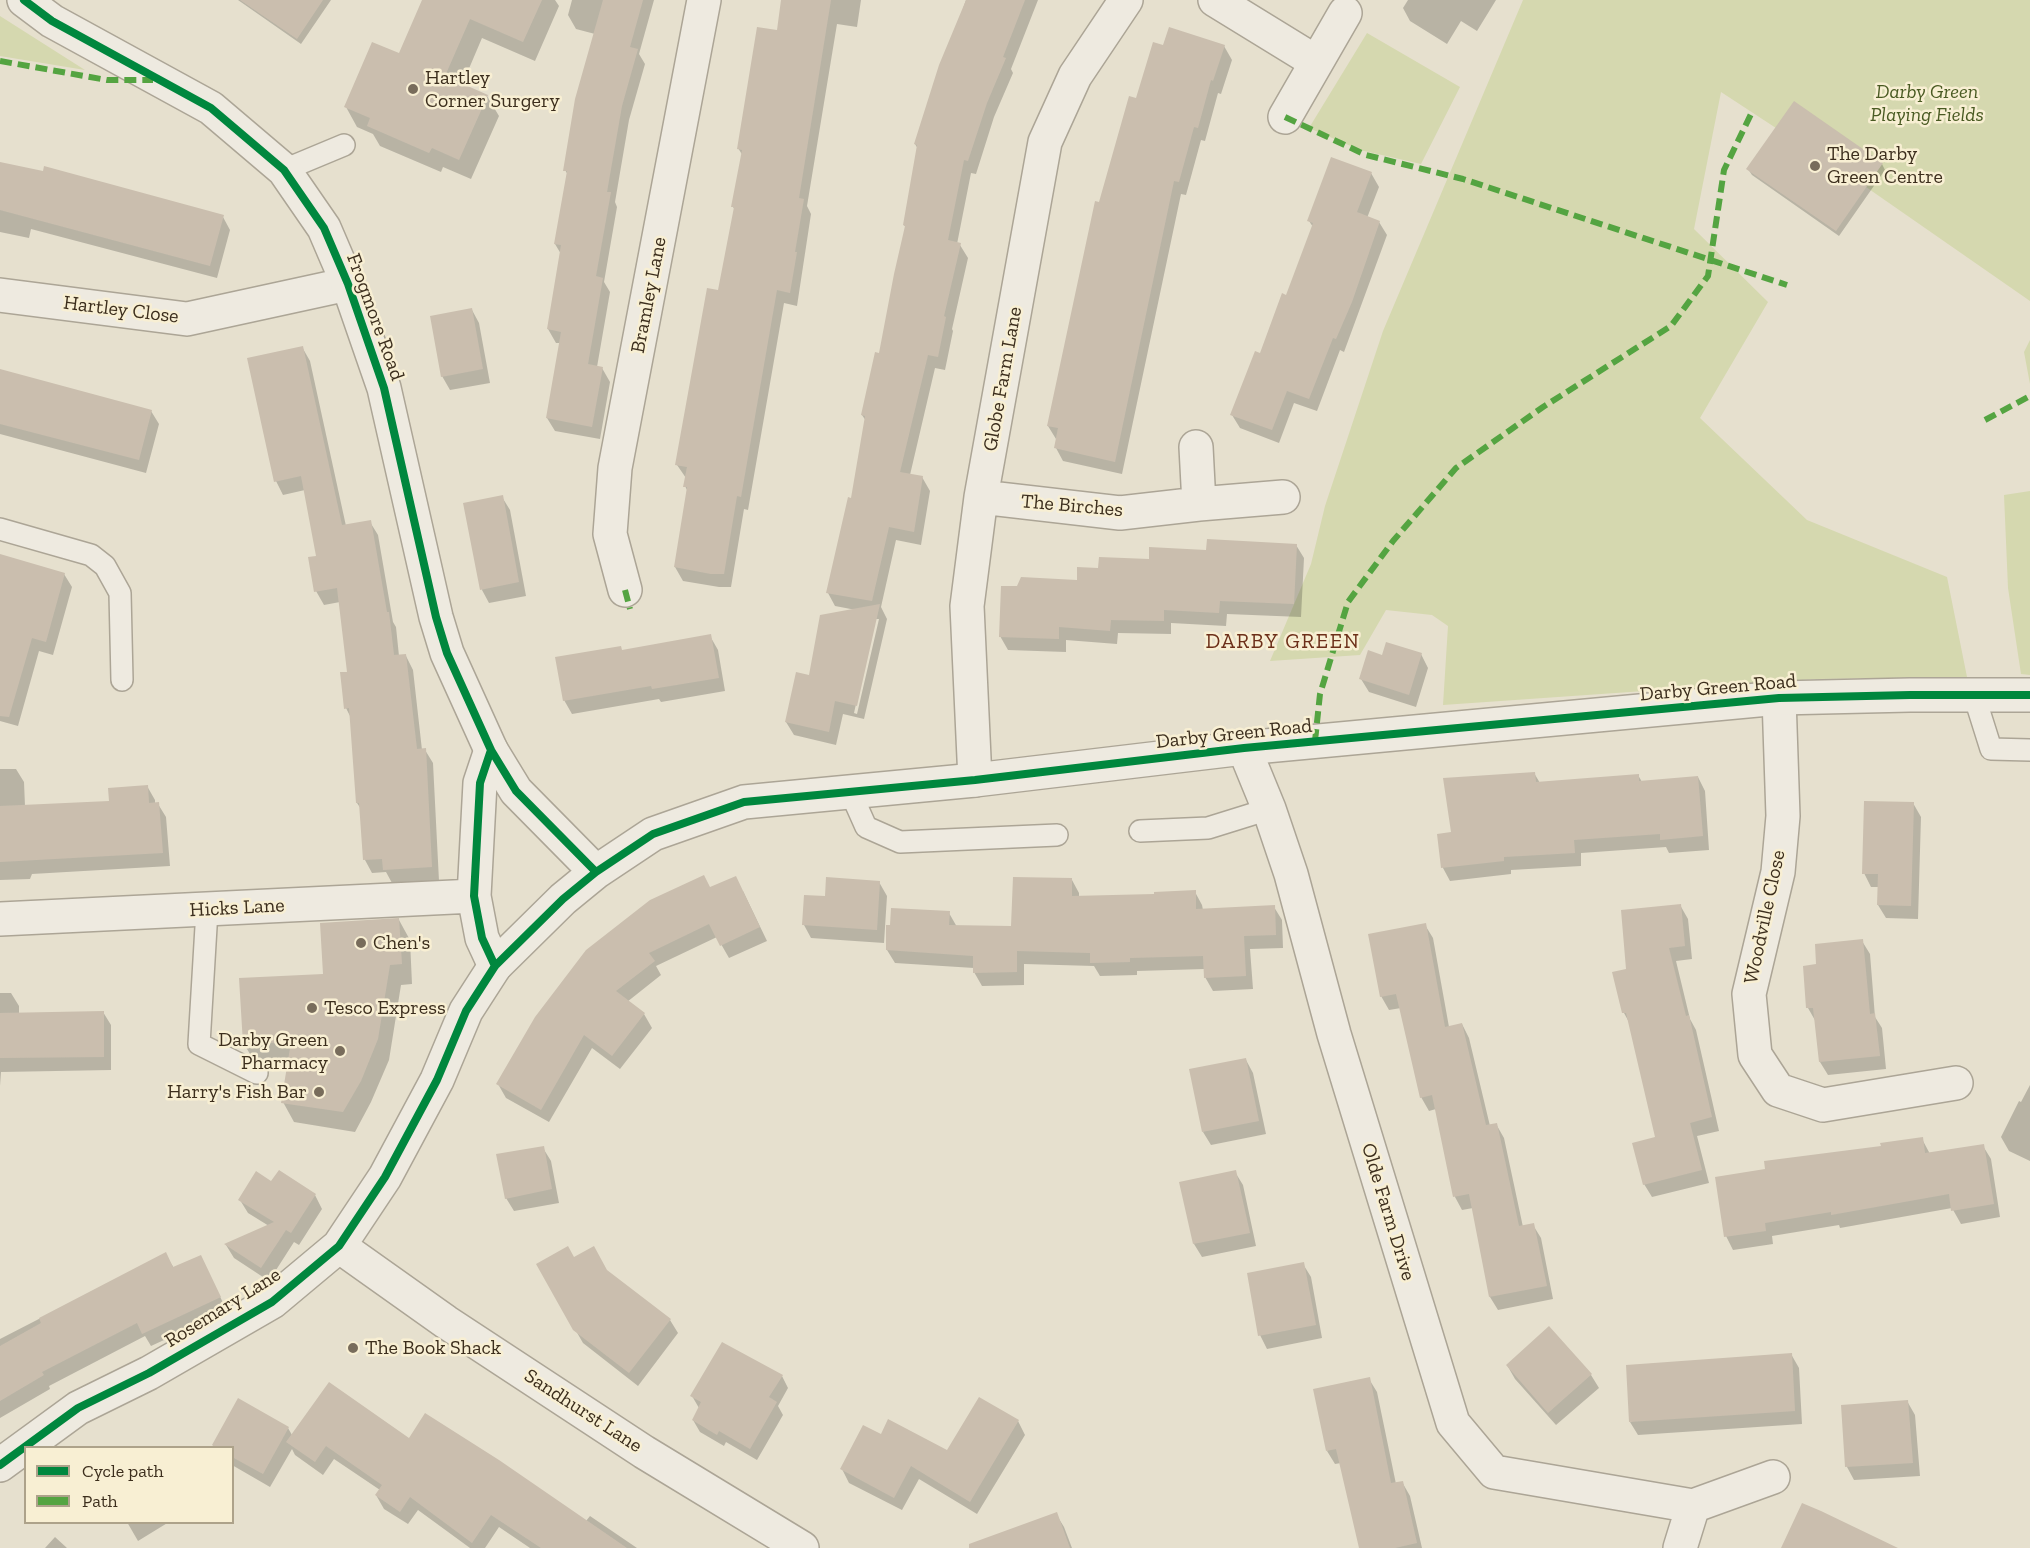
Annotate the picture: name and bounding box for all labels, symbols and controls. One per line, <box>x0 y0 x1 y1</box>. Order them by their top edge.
place label: Hartley Corner Surgery <box>425 66 560 113</box>
park label: Darby Green Playing Fields <box>1870 80 1984 127</box>
marker: Hartley Corner Surgery <box>406 82 420 96</box>
place label: The Darby Green Centre <box>1827 142 1943 189</box>
marker: The Darby Green Centre <box>1808 159 1822 173</box>
street label: Bramley Lane <box>626 235 672 355</box>
street label: Frogmore Road <box>341 250 409 384</box>
street label: Hartley Close <box>62 291 180 329</box>
street label: Globe Farm Lane <box>978 305 1028 453</box>
street label: The Birches <box>1020 490 1124 522</box>
district label: DARBY GREEN <box>1206 629 1360 655</box>
street label: Darby Green Road <box>1639 669 1797 707</box>
street label: Darby Green Road <box>1155 714 1313 754</box>
street label: Woodville Close <box>1739 848 1791 986</box>
street label: Hicks Lane <box>189 894 285 922</box>
place label: Chen's <box>373 931 430 955</box>
marker: Chen's <box>354 936 368 950</box>
place label: Tesco Express <box>324 996 446 1020</box>
marker: Tesco Express <box>305 1001 319 1015</box>
place label: Darby Green Pharmacy <box>218 1028 328 1075</box>
marker: Darby Green Pharmacy <box>333 1044 347 1058</box>
place label: Harry's Fish Bar <box>167 1080 307 1104</box>
marker: Harry's Fish Bar <box>312 1085 326 1099</box>
street label: Olde Farm Drive <box>1356 1140 1420 1284</box>
street label: Rosemary Lane <box>161 1263 285 1353</box>
place label: The Book Shack <box>365 1336 501 1360</box>
marker: The Book Shack <box>346 1341 360 1355</box>
street label: Sandhurst Lane <box>520 1364 646 1458</box>
legend <box>24 1446 234 1524</box>
text: Cycle path <box>82 1460 164 1482</box>
text: Path <box>82 1490 118 1512</box>

